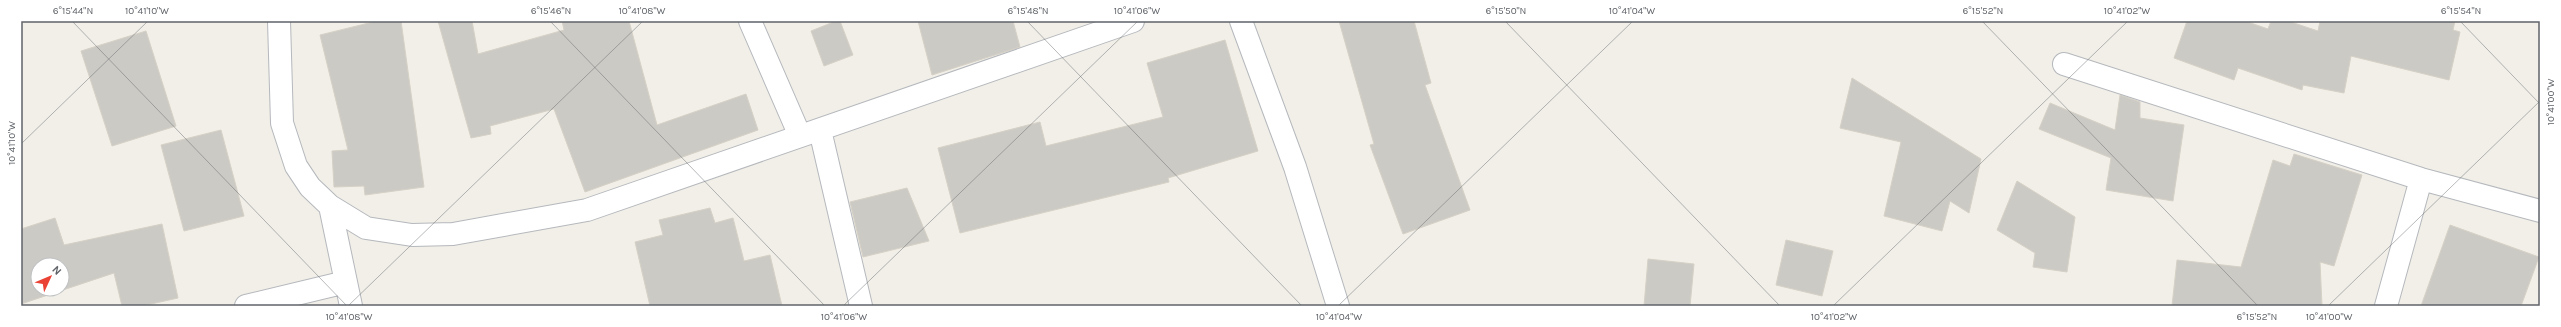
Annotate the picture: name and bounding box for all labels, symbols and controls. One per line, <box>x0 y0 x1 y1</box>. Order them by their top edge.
text: 6°15'44"N <box>53 5 93 17</box>
text: 10°41'10"W <box>125 5 169 17</box>
text: 6°15'46"N <box>531 5 571 17</box>
text: 10°41'08"W <box>619 5 666 17</box>
text: 6°15'48"N <box>1007 5 1049 17</box>
text: 10°41'06"W <box>1114 5 1160 17</box>
text: 6°15'50"N <box>1486 5 1526 17</box>
text: 10°41'04"W <box>1609 5 1655 17</box>
text: 6°15'52"N <box>1963 5 2003 17</box>
text: 10°41'02"W <box>2104 5 2150 17</box>
text: 6°15'54"N <box>2441 5 2481 17</box>
text: 10°41'00"W <box>2545 79 2557 125</box>
text: 10°41'10"W <box>6 121 18 165</box>
north arrow <box>30 257 70 297</box>
text: N <box>49 263 64 278</box>
text: 10°41'08"W <box>326 311 373 323</box>
text: 10°41'06"W <box>821 311 867 323</box>
text: 10°41'04"W <box>1316 311 1362 323</box>
text: 10°41'02"W <box>1811 311 1857 323</box>
text: 6°15'52"N <box>2237 311 2277 323</box>
text: 10°41'00"W <box>2306 311 2352 323</box>

